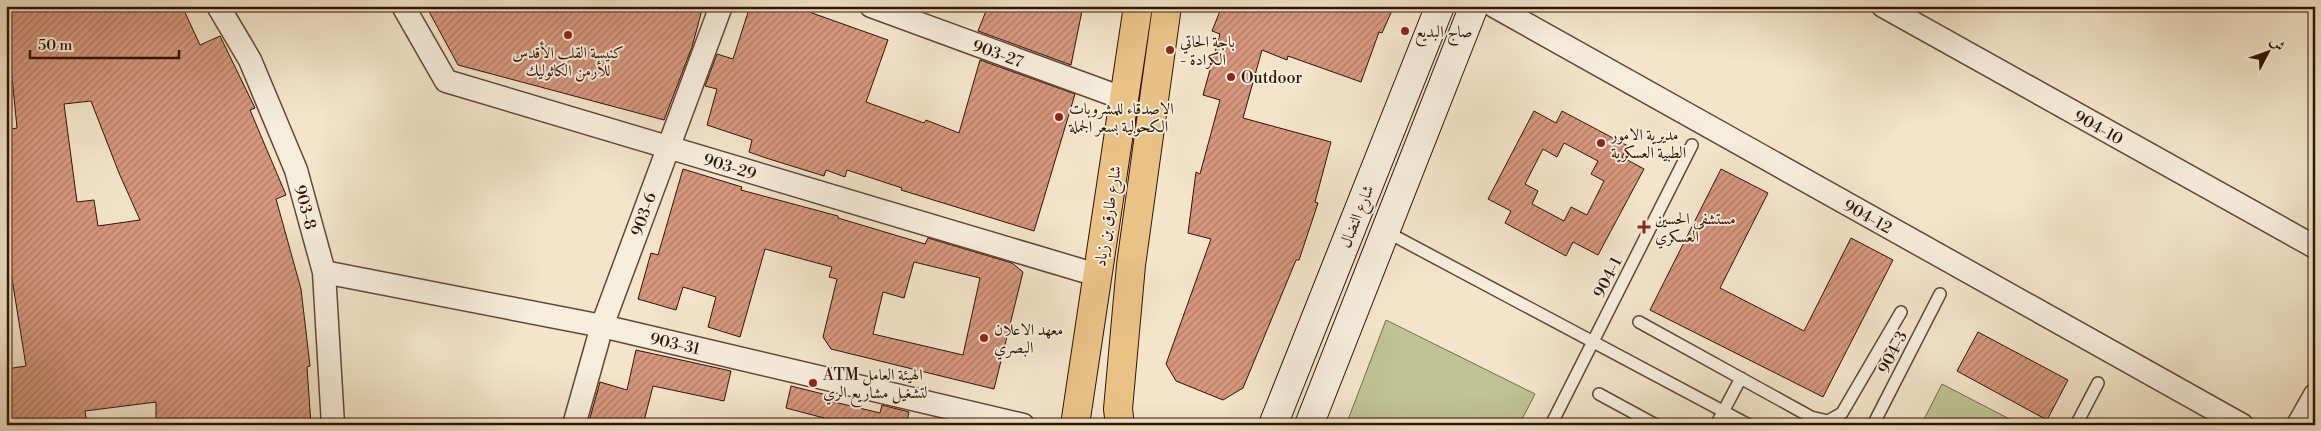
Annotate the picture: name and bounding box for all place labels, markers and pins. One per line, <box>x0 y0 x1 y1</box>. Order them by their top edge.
place label: صاج البديع <box>1415 22 1472 47</box>
marker: صاج البديع <box>1399 25 1411 37</box>
marker: كنيسة القلب الأقدس للأرمن الكاثوليك <box>562 29 574 41</box>
place label: باجة الحاتي - الكرادة <box>1180 32 1235 70</box>
place label: كنيسة القلب الأقدس للأرمن الكاثوليك <box>512 41 624 82</box>
marker: باجة الحاتي - الكرادة <box>1164 44 1176 56</box>
place label: Outdoor <box>1241 68 1302 88</box>
marker: Outdoor <box>1225 71 1237 83</box>
place label: الاصدقاء للمشروبات الكحولية بسعر الجملة <box>1068 99 1174 137</box>
marker: الاصدقاء للمشروبات الكحولية بسعر الجملة <box>1053 111 1065 123</box>
place label: مديرية الامور الطبية العسكرية <box>1609 125 1686 163</box>
marker: مديرية الامور الطبية العسكرية <box>1595 137 1607 149</box>
place label: مستشفى الحسين العسكري <box>1655 209 1736 249</box>
marker: مستشفى الحسين العسكري <box>1637 220 1651 234</box>
place label: معهد الاعلان البصري <box>994 320 1063 360</box>
marker: معهد الاعلان البصري <box>978 332 990 344</box>
place label: ATM الهيئة العامل لتشغيل مشاريع الري <box>822 365 928 408</box>
marker: ATM الهيئة العامل لتشغيل مشاريع الري <box>807 377 819 389</box>

